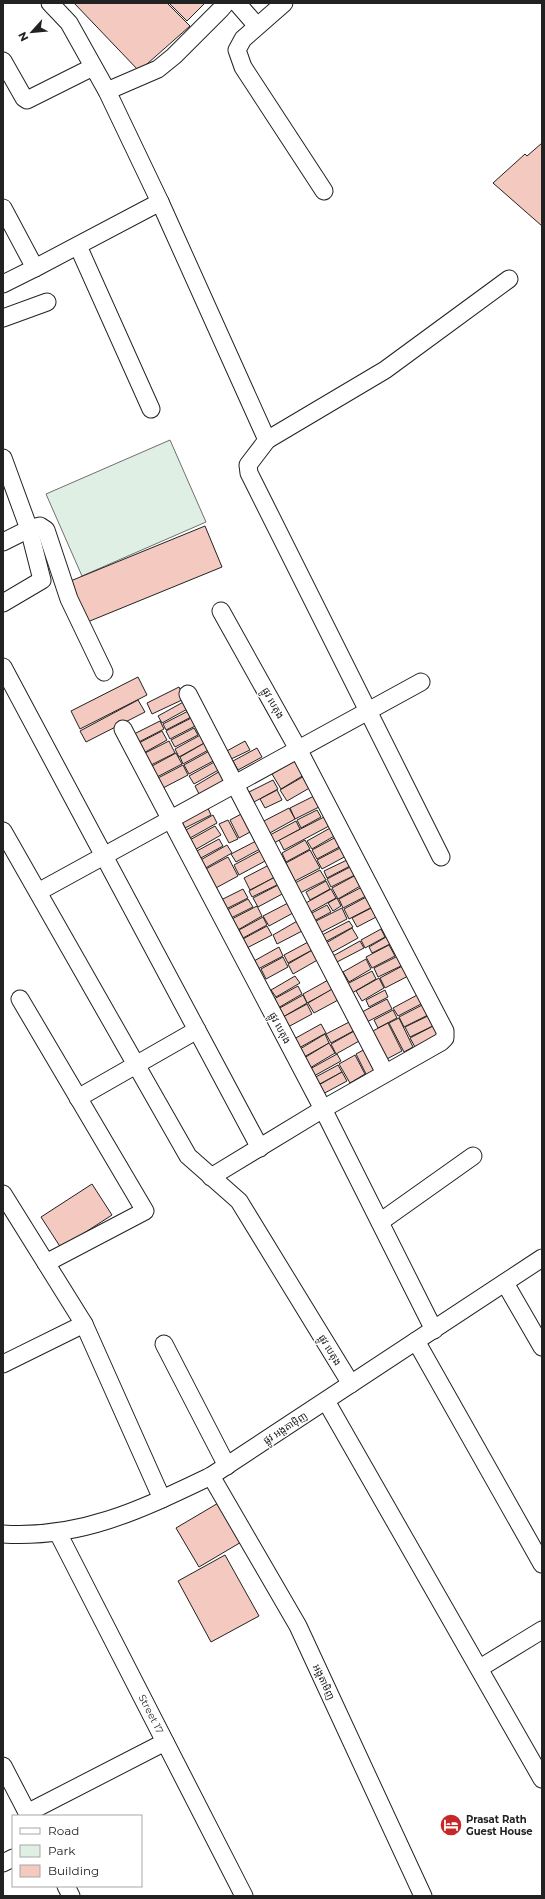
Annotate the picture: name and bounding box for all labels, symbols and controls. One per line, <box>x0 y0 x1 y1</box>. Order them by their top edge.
north arrow <box>12 12 52 52</box>
text: N <box>15 29 31 44</box>
street label: ផ្លូវ បេតុង <box>256 685 287 723</box>
street label: ផ្លូវ បេតុង <box>264 1010 294 1048</box>
street label: ផ្លូវ បេតុង <box>313 1332 344 1370</box>
street label: ផ្លូវ អង្តតាម៉ិញ <box>260 1409 311 1450</box>
street label: អង្គតាមិញ <box>310 1662 338 1702</box>
street label: Street 17 <box>136 1692 166 1736</box>
hotel icon: Prasat Rath Guest House <box>438 1812 464 1838</box>
place label: Prasat Rath Guest House <box>466 1813 533 1838</box>
legend <box>12 1815 142 1887</box>
text: Road <box>48 1823 79 1838</box>
text: Park <box>48 1843 76 1858</box>
text: Building <box>48 1863 99 1878</box>

